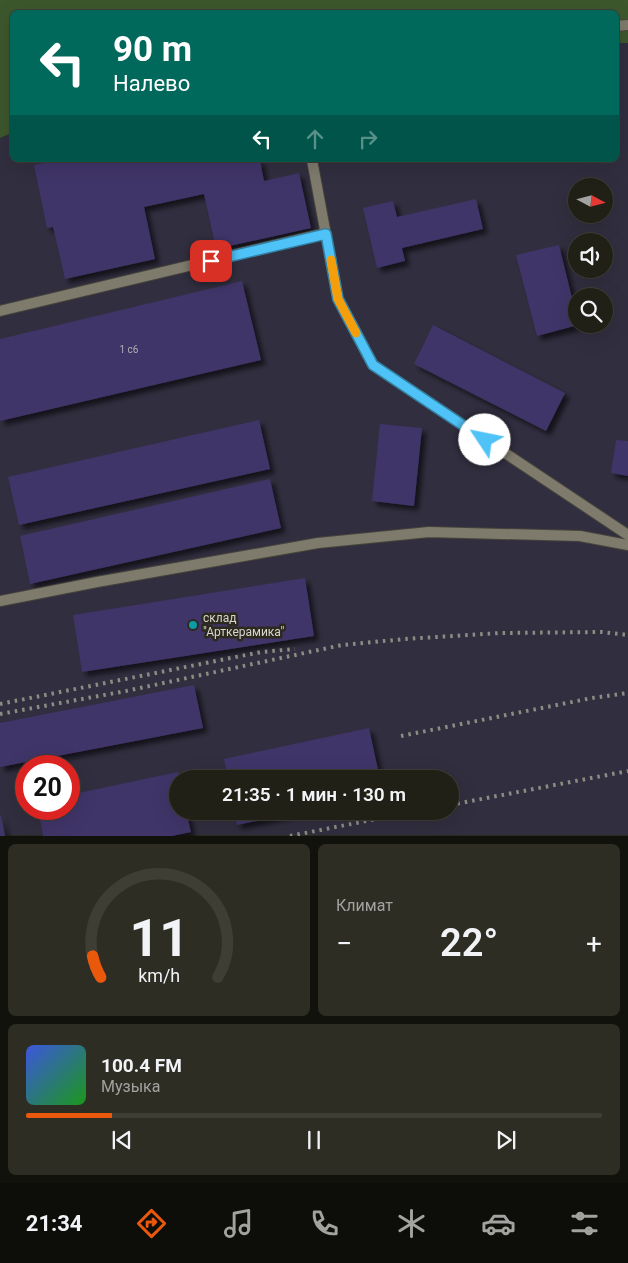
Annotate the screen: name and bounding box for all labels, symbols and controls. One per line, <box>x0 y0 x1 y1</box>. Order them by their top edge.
text: 90 m <box>113 29 192 70</box>
icon: left <box>30 30 95 95</box>
text: Налево <box>113 71 190 96</box>
icon: left <box>248 125 276 153</box>
icon: ahead <box>301 125 329 153</box>
icon: right <box>354 125 382 153</box>
north arrow <box>568 178 612 222</box>
map controls <box>568 178 613 333</box>
button: sound <box>568 233 613 278</box>
pin <box>190 240 232 282</box>
icon: arrive <box>197 247 225 275</box>
button: search <box>568 288 613 333</box>
house number: 1 с6 <box>120 344 139 355</box>
position arrow <box>458 413 510 465</box>
place label: склад "Арткерамика" <box>203 611 284 639</box>
marker: склад "Арткерамика" <box>187 619 199 631</box>
speed limit sign: 20 <box>15 755 80 820</box>
text: 21:35 · 1 мин · 130 m <box>222 783 406 806</box>
text: Климат <box>336 896 393 915</box>
text: 11 <box>129 908 189 969</box>
text: 22° <box>440 921 498 965</box>
text: − <box>336 927 352 960</box>
text: + <box>586 927 602 960</box>
text: km/h <box>138 965 180 986</box>
text: 100.4 FM <box>101 1054 182 1077</box>
text: Музыка <box>101 1077 160 1096</box>
icon: previous <box>108 1126 136 1154</box>
icon: pause <box>300 1126 328 1154</box>
icon: next <box>492 1126 520 1154</box>
icon: directions <box>134 1206 169 1241</box>
icon: music <box>221 1206 256 1241</box>
icon: phone <box>307 1206 342 1241</box>
icon: climate <box>394 1206 429 1241</box>
icon: car <box>481 1206 516 1241</box>
icon: filters <box>567 1206 602 1241</box>
text: 21:34 <box>26 1211 82 1236</box>

